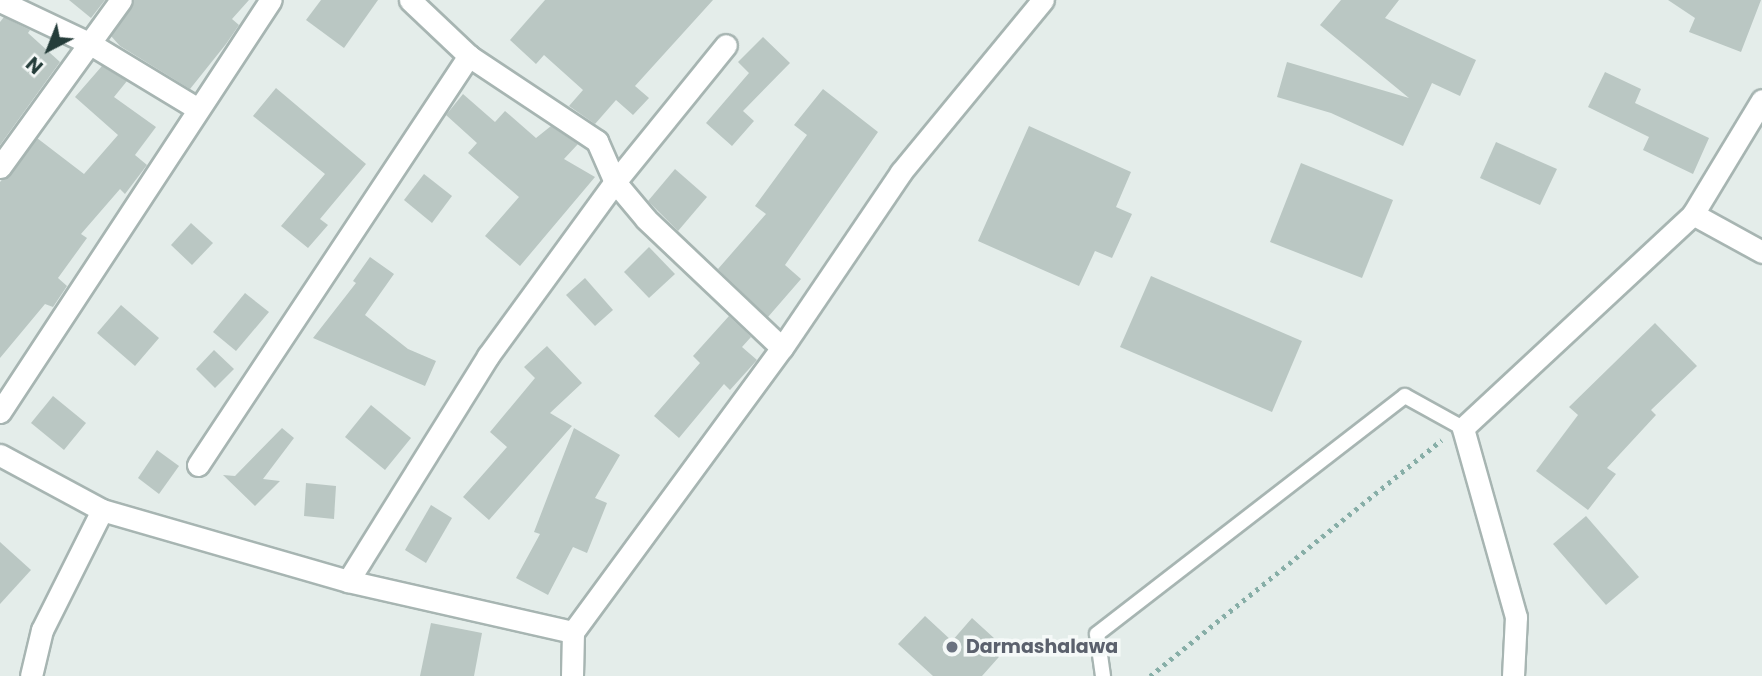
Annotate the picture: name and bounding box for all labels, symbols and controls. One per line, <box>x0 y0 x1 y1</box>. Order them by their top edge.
north arrow <box>14 14 84 84</box>
text: N <box>20 50 49 80</box>
place label: Darmashalawa <box>966 636 1118 658</box>
marker: Darmashalawa <box>944 639 960 655</box>

